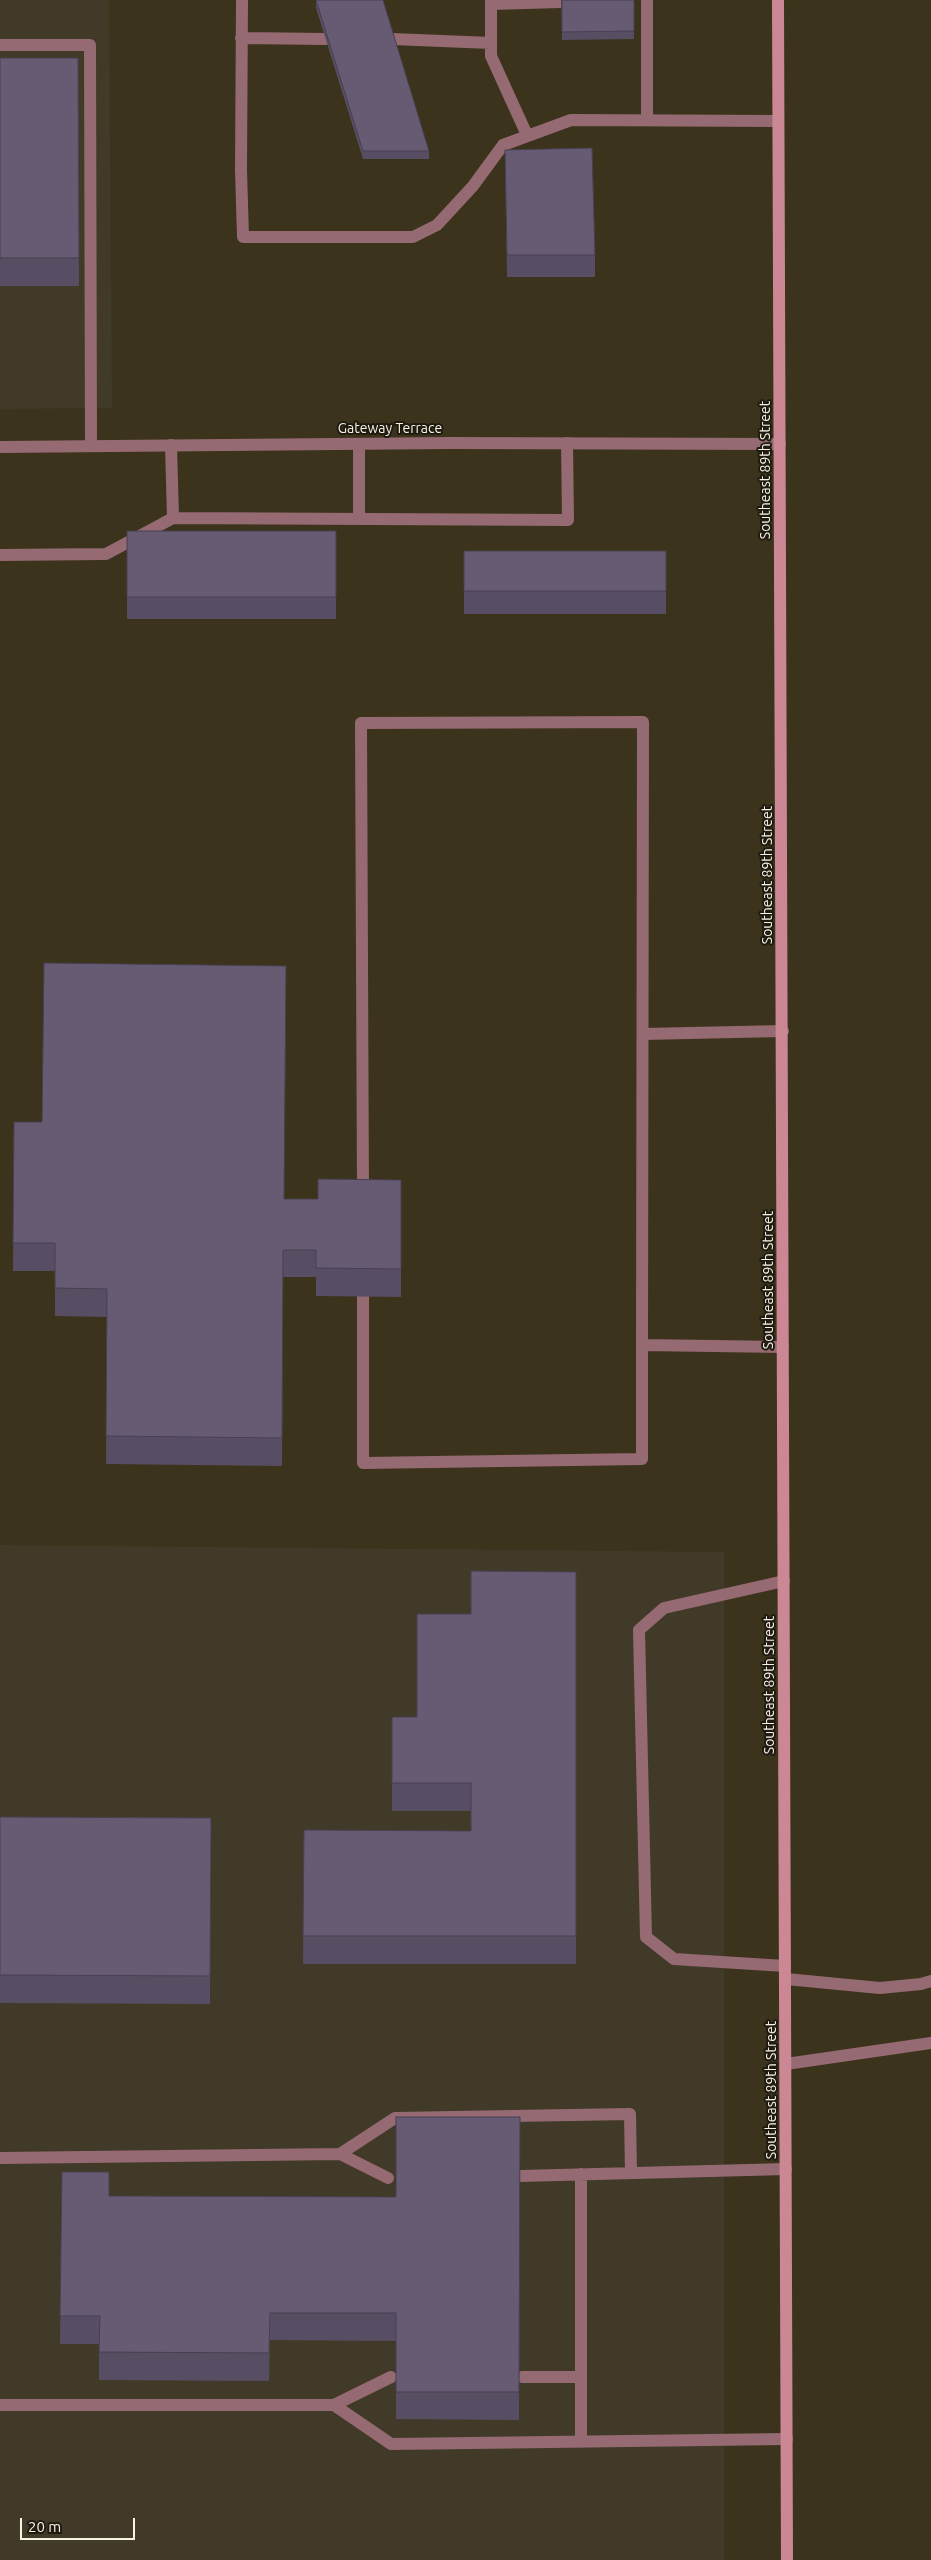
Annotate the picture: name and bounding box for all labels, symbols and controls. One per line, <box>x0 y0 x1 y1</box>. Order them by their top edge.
street label: Southeast 89th Street <box>757 401 773 539</box>
street label: Gateway Terrace <box>338 420 442 436</box>
street label: Southeast 89th Street <box>759 806 775 944</box>
street label: Southeast 89th Street <box>760 1211 776 1349</box>
street label: Southeast 89th Street <box>761 1616 777 1754</box>
street label: Southeast 89th Street <box>763 2021 779 2159</box>
scale bar <box>22 2508 138 2540</box>
text: 20 m <box>28 2518 61 2535</box>

